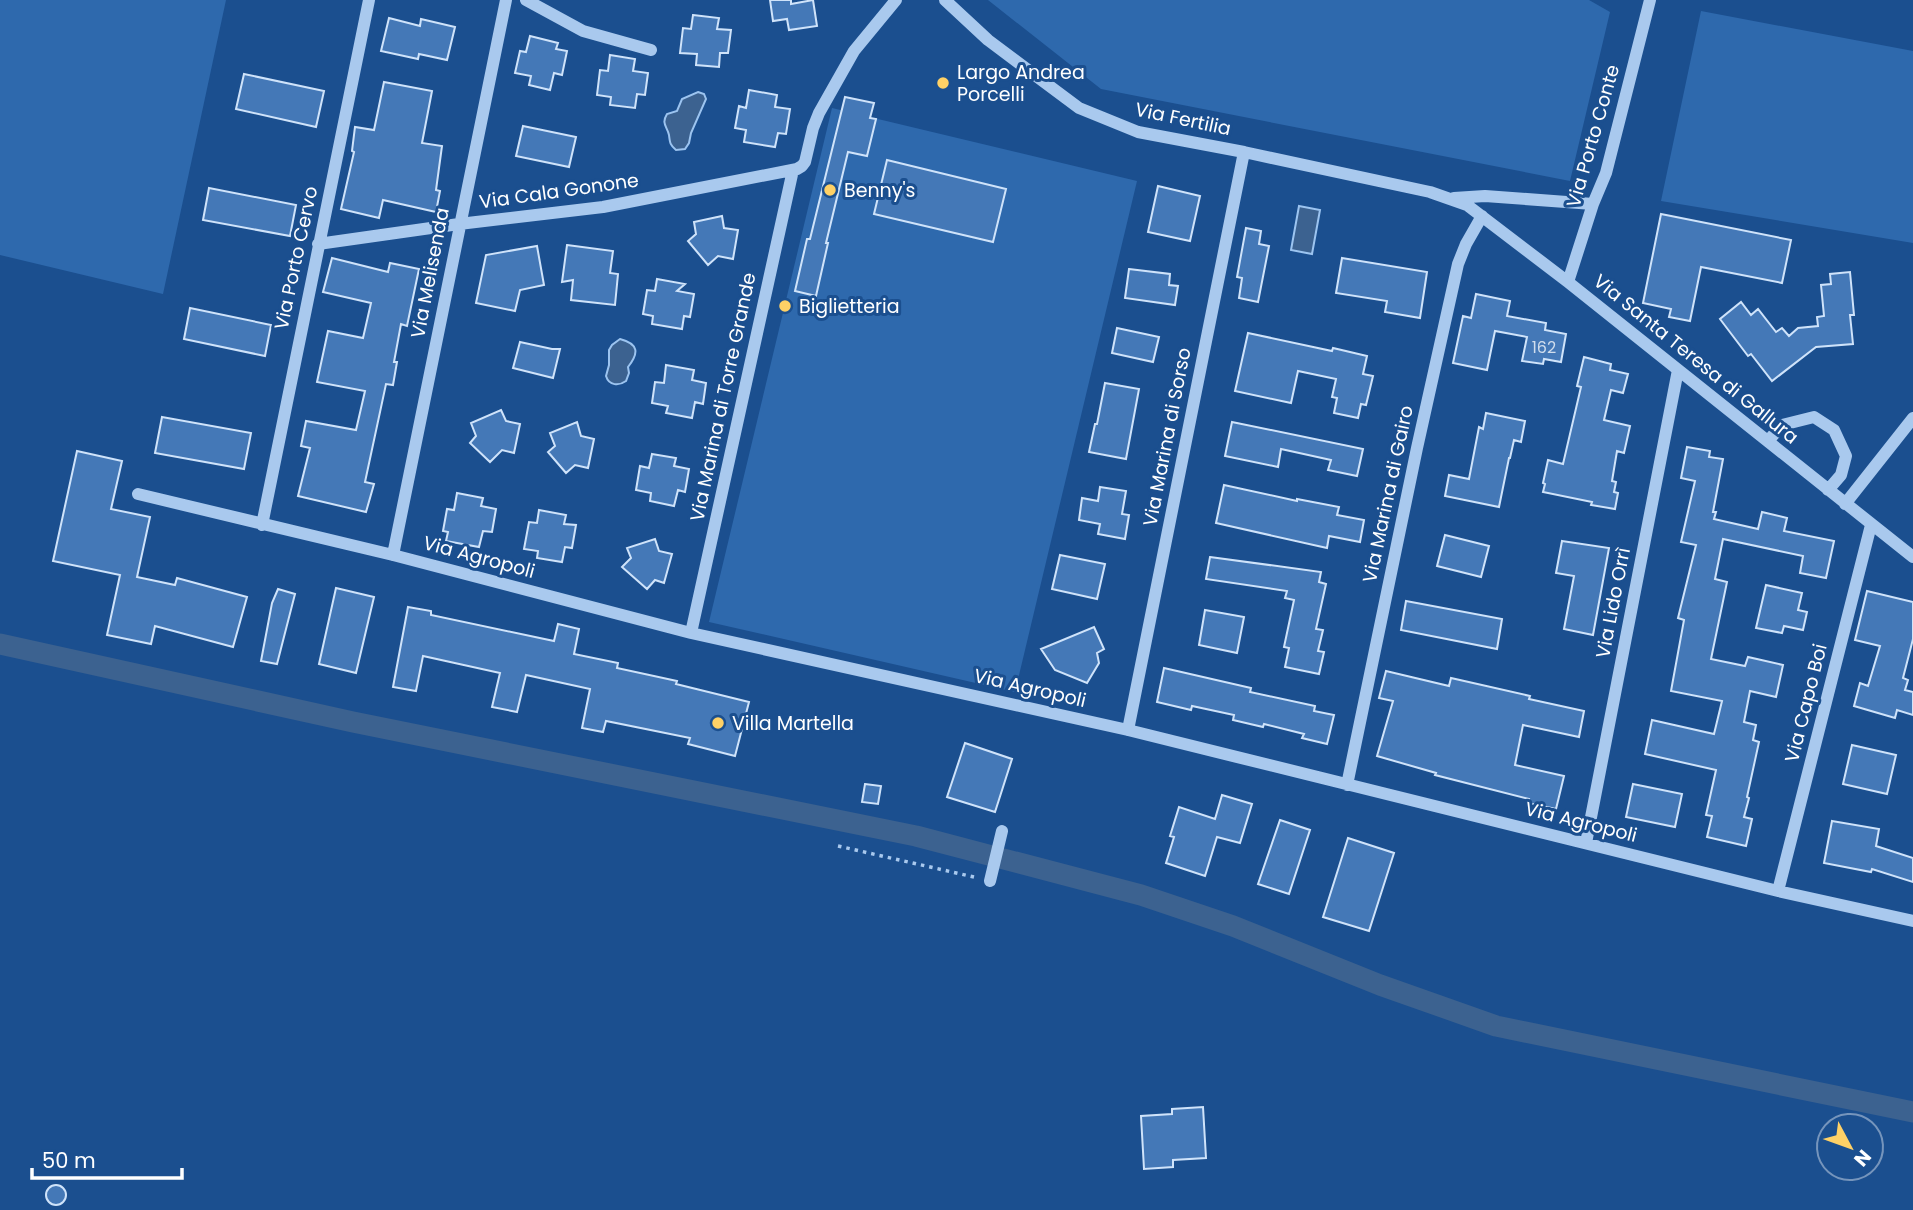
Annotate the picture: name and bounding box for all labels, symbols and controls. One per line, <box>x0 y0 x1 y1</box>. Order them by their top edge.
place label: Largo Andrea Porcelli <box>957 59 1085 108</box>
street label: Via Porto Conte <box>1560 61 1626 211</box>
marker: Largo Andrea Porcelli <box>935 75 951 91</box>
street label: Via Fertilia <box>1132 96 1234 142</box>
street label: Via Cala Gonone <box>478 166 640 216</box>
place label: Benny's <box>844 177 915 204</box>
marker: Benny's <box>822 182 838 198</box>
street label: Via Porto Cervo <box>268 184 324 332</box>
street label: Via Melisenda <box>404 205 456 341</box>
street label: Via Santa Teresa di Gallura <box>1588 268 1804 450</box>
street label: Via Marina di Torre Grande <box>683 270 763 524</box>
place label: Biglietteria <box>799 293 900 320</box>
marker: Biglietteria <box>777 298 793 314</box>
house number: 162 <box>1532 336 1556 359</box>
street label: Via Marina di Sorso <box>1136 345 1198 529</box>
street label: Via Marina di Gairo <box>1356 403 1420 585</box>
street label: Via Agropoli <box>420 529 538 585</box>
street label: Via Lido Orrì <box>1589 545 1637 661</box>
street label: Via Capo Boi <box>1778 641 1834 765</box>
street label: Via Agropoli <box>971 662 1089 714</box>
place label: Villa Martella <box>732 710 854 737</box>
marker: Villa Martella <box>710 715 726 731</box>
street label: Via Agropoli <box>1522 795 1640 849</box>
north arrow <box>1815 1112 1885 1182</box>
scale bar <box>32 1136 182 1180</box>
text: N <box>1848 1144 1877 1172</box>
text: 50 m <box>42 1146 96 1175</box>

